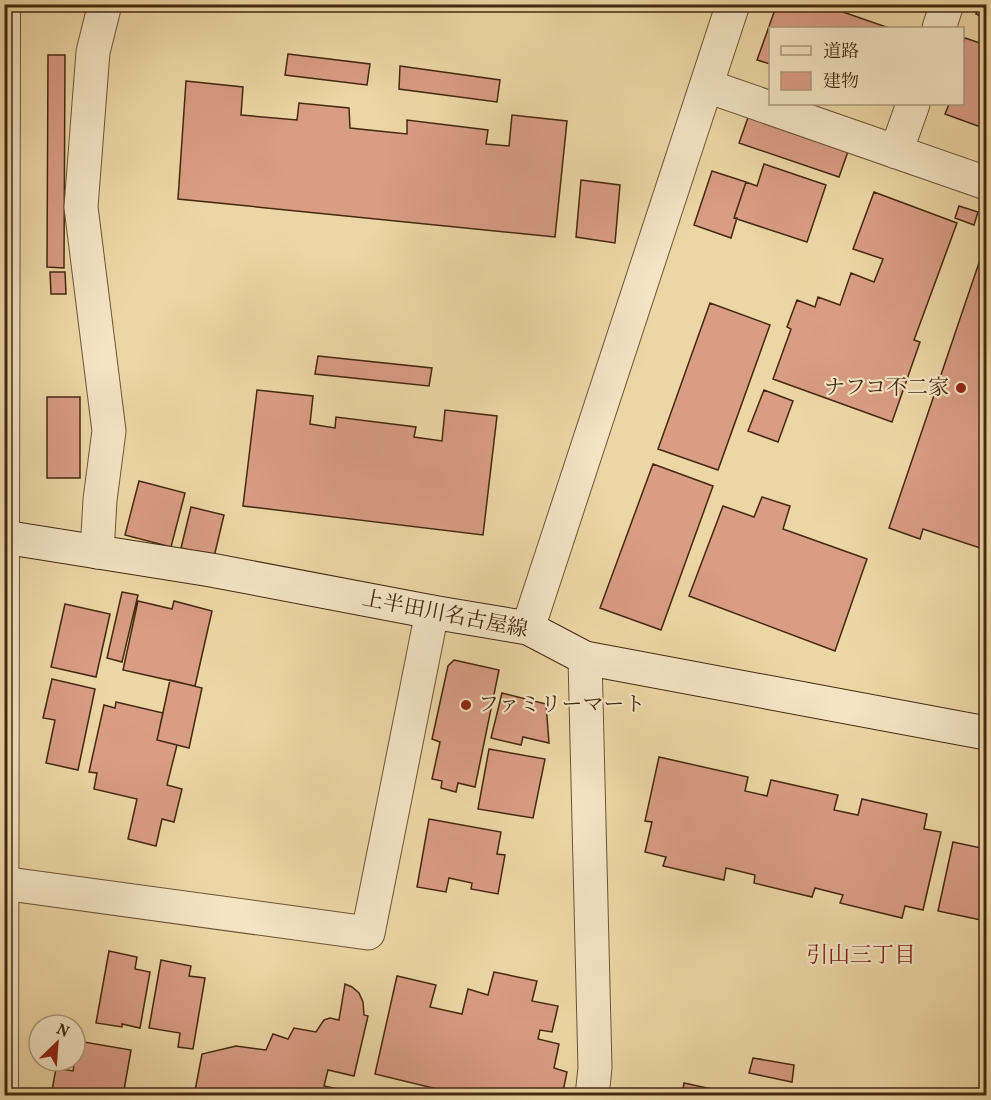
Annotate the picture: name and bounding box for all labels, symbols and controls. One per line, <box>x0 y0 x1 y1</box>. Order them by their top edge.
legend <box>769 27 964 105</box>
text: 道路 <box>823 40 859 65</box>
text: 建物 <box>823 70 859 95</box>
place label: ナフコ不二家 <box>824 374 949 403</box>
marker: ナフコ不二家 <box>954 381 968 395</box>
street label: 上半田川名古屋線 <box>360 585 530 645</box>
place label: ファミリーマート <box>478 691 646 720</box>
marker: ファミリーマート <box>459 698 473 712</box>
district label: 引山三丁目 <box>806 941 916 972</box>
north arrow <box>27 1013 87 1073</box>
text: N <box>53 1019 73 1044</box>

